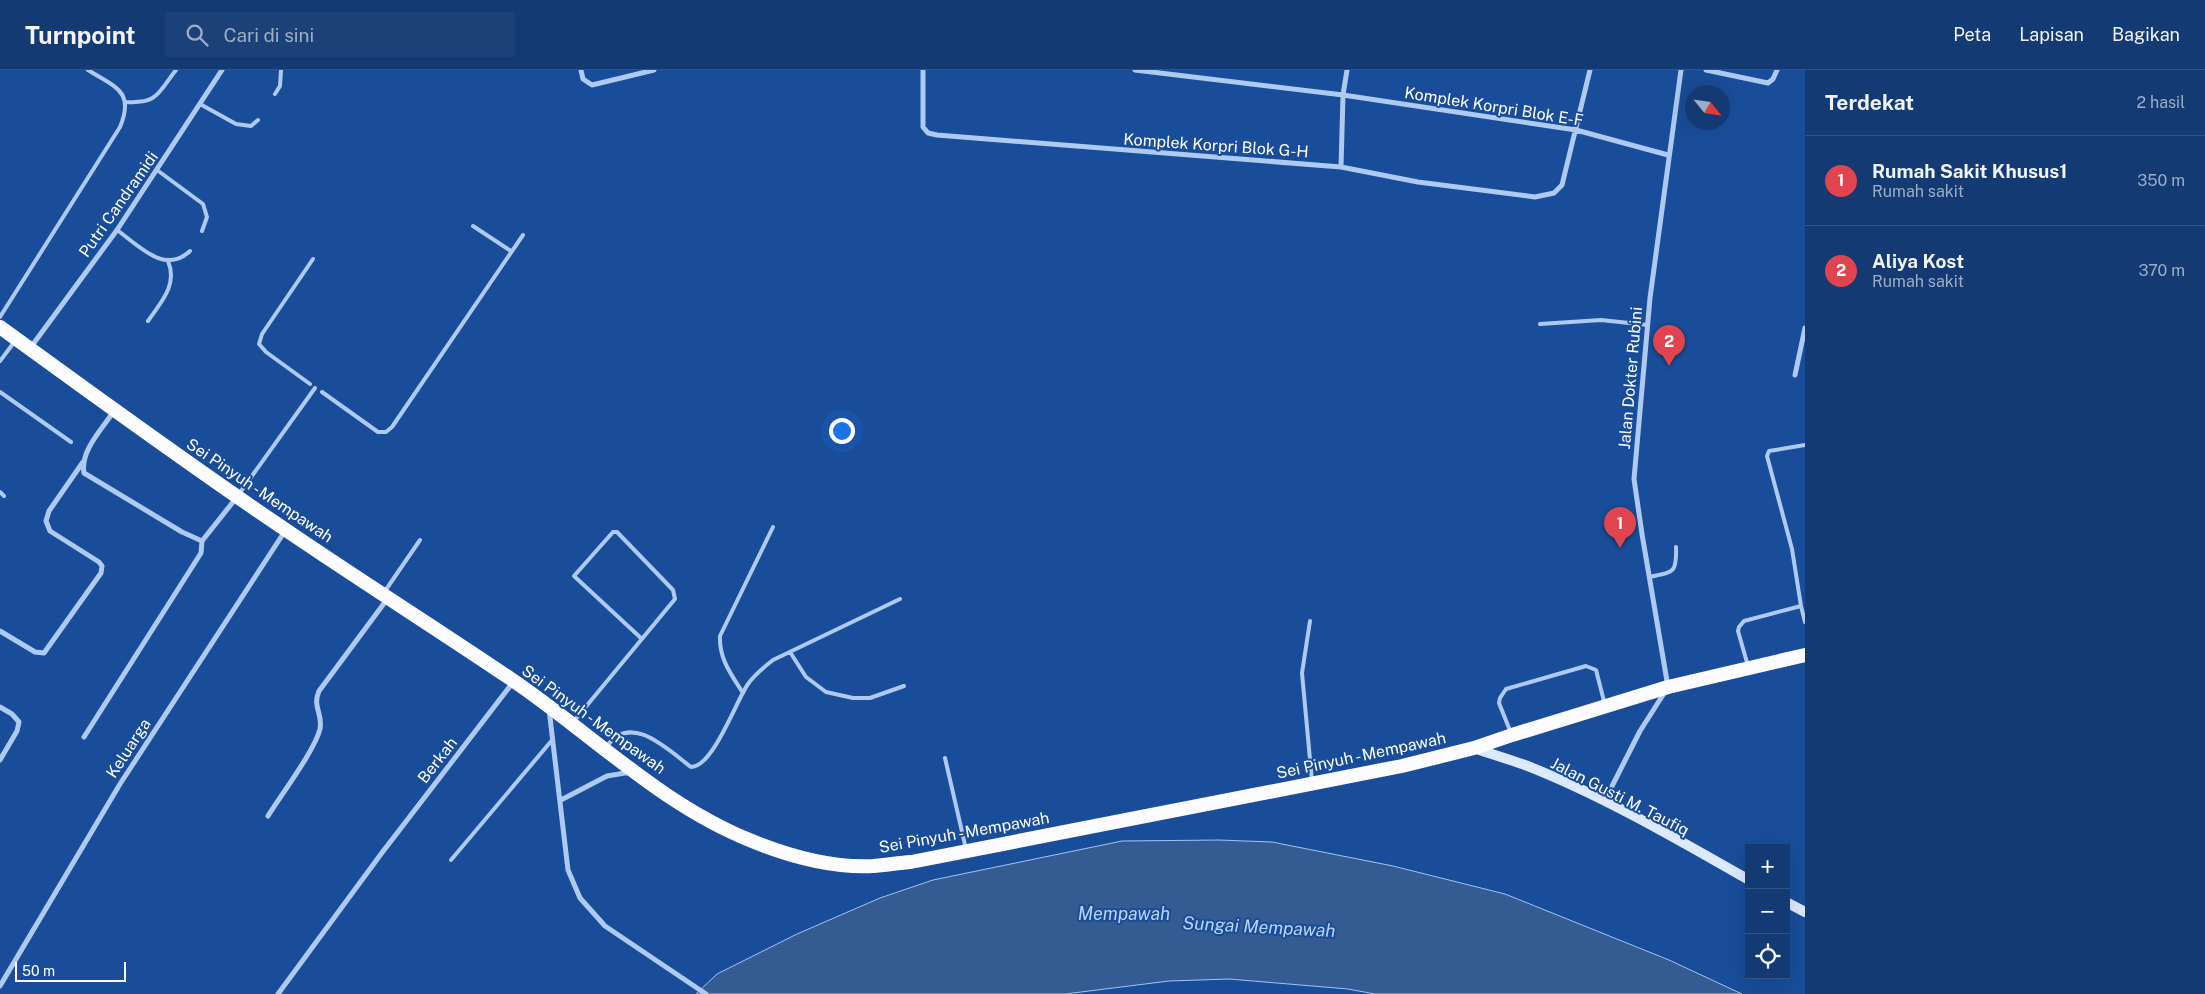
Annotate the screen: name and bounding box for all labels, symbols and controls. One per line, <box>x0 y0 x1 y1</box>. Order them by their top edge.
search box <box>165 12 515 57</box>
text: Turnpoint <box>25 21 135 49</box>
icon: search <box>183 21 211 49</box>
text: Cari di sini <box>223 24 314 46</box>
text: Peta <box>1953 24 1991 45</box>
text: Lapisan <box>2019 24 2084 45</box>
text: Bagikan <box>2112 24 2180 45</box>
street label: Komplek Korpri Blok E-F <box>1403 83 1585 130</box>
north arrow <box>1685 85 1730 130</box>
text: Terdekat <box>1825 90 1914 115</box>
text: 2 hasil <box>2137 93 2185 112</box>
street label: Komplek Korpri Blok G-H <box>1123 130 1309 161</box>
street label: Putri Candramidi <box>75 148 162 261</box>
text: Rumah Sakit Khusus1 <box>1872 160 2067 182</box>
text: 1 <box>1838 171 1844 190</box>
text: 350 m <box>2137 171 2185 190</box>
text: Rumah sakit <box>1872 182 1964 201</box>
text: Aliya Kost <box>1872 250 1964 272</box>
text: 2 <box>1836 261 1846 280</box>
text: 370 m <box>2138 261 2185 280</box>
text: Rumah sakit <box>1872 272 1964 291</box>
street label: Jalan Dokter Rubini <box>1615 306 1646 450</box>
pin: 2 <box>1653 325 1685 366</box>
your location <box>829 418 855 444</box>
street label: Sei Pinyuh - Mempawah <box>183 434 337 547</box>
pin: 1 <box>1604 507 1636 548</box>
street label: Sei Pinyuh - Mempawah <box>518 661 669 778</box>
street label: Keluarga <box>102 715 155 781</box>
street label: Sei Pinyuh - Mempawah <box>1275 728 1448 783</box>
street label: Berkah <box>414 734 461 787</box>
street label: Jalan Gusti M. Taufiq <box>1547 753 1692 840</box>
street label: Sei Pinyuh - Mempawah <box>877 808 1051 857</box>
map controls <box>1745 844 1790 979</box>
button: + <box>1745 844 1790 889</box>
button: − <box>1745 889 1790 934</box>
water label: Mempawah <box>1078 903 1170 924</box>
water label: Sungai Mempawah <box>1182 912 1336 941</box>
button: locate <box>1745 934 1790 979</box>
scale bar <box>15 959 126 982</box>
text: 50 m <box>22 963 55 979</box>

